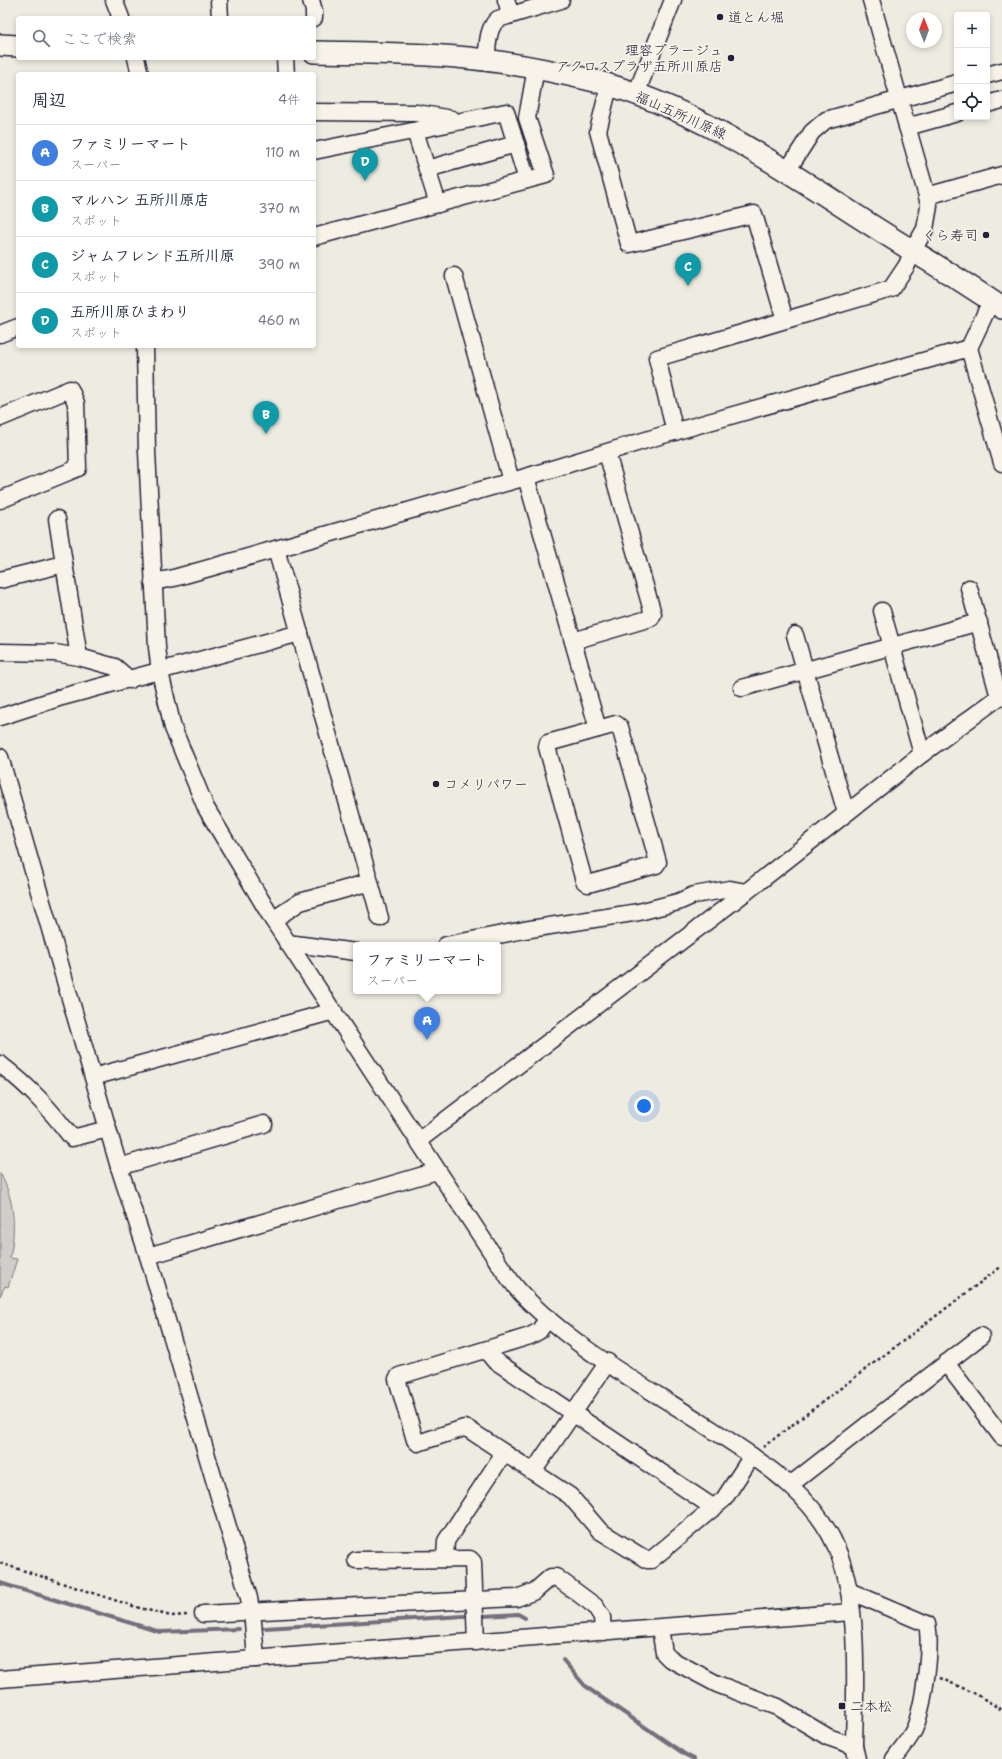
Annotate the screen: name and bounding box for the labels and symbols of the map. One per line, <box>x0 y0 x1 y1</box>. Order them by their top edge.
place label: 道とん堀 <box>728 8 784 26</box>
marker: 道とん堀 <box>715 12 725 22</box>
north arrow <box>906 12 942 48</box>
place label: 理容プラージュ アクロスプラザ五所川原店 <box>556 41 723 75</box>
marker: 理容プラージュ アクロスプラザ五所川原店 <box>726 53 736 63</box>
street label: 福山五所川原線 <box>633 87 729 143</box>
pin: D <box>352 148 378 181</box>
place label: くら寿司 <box>922 226 978 244</box>
marker: くら寿司 <box>981 230 991 240</box>
pin: C <box>675 253 701 286</box>
pin: B <box>253 401 279 434</box>
place label: コメリパワー <box>444 775 528 793</box>
marker: コメリパワー <box>431 779 441 789</box>
pin: A <box>414 1007 440 1040</box>
your location <box>634 1096 654 1116</box>
place label: 二本松 <box>850 1697 892 1715</box>
marker: 二本松 <box>837 1701 847 1711</box>

